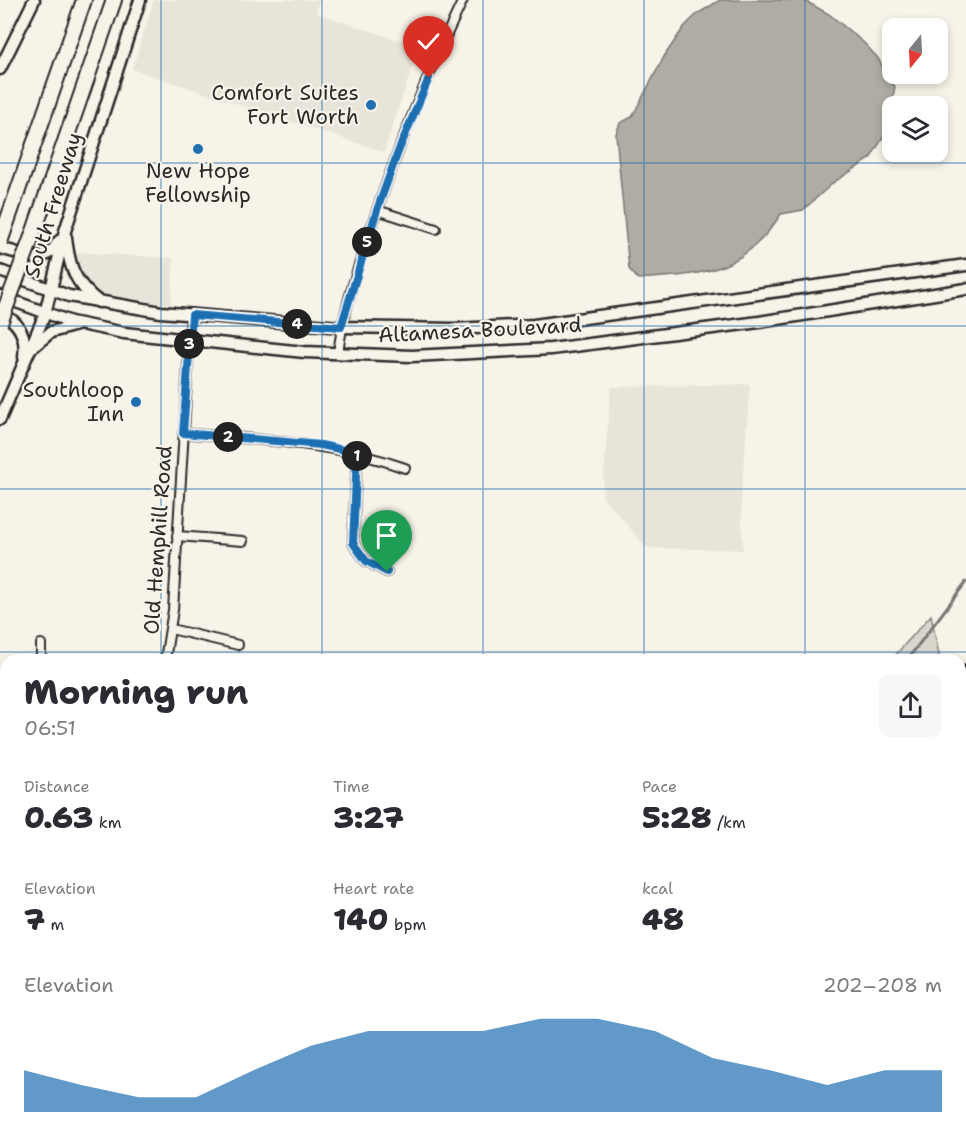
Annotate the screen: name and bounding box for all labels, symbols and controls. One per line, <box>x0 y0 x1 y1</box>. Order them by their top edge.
pin <box>403 16 454 78</box>
north arrow <box>882 18 948 84</box>
map controls <box>882 18 948 162</box>
icon: check <box>412 25 445 58</box>
place label: Comfort Suites Fort Worth <box>211 79 359 131</box>
button: layers <box>882 96 948 162</box>
marker: Comfort Suites Fort Worth <box>364 98 378 112</box>
street label: South Freeway <box>18 129 88 281</box>
marker: New Hope Fellowship <box>191 142 205 156</box>
place label: New Hope Fellowship <box>145 157 251 209</box>
pin: 5 <box>352 227 382 257</box>
text: 5 <box>362 231 372 252</box>
pin: 4 <box>282 309 312 339</box>
street label: Altamesa Boulevard <box>378 311 582 349</box>
text: 4 <box>291 313 303 334</box>
pin: 3 <box>174 329 204 359</box>
text: 3 <box>183 333 195 354</box>
place label: Southloop Inn <box>23 376 124 428</box>
marker: Southloop Inn <box>129 395 143 409</box>
pin: 2 <box>213 422 243 452</box>
text: 2 <box>222 426 234 447</box>
pin: 1 <box>342 441 372 471</box>
street label: Old Hemphill Road <box>137 444 179 636</box>
text: 1 <box>353 445 361 466</box>
pin <box>361 510 412 572</box>
icon: arrive <box>370 519 403 552</box>
text: Morning run <box>24 670 248 715</box>
button: share <box>879 674 942 737</box>
text: 06:51 <box>24 715 76 741</box>
text: Distance <box>24 776 90 797</box>
text: Time <box>333 776 370 797</box>
text: Pace <box>642 776 677 797</box>
text: 0.63 <box>24 797 93 838</box>
text: 3:27 <box>333 797 404 838</box>
text: 5:28 <box>642 797 712 838</box>
text: km <box>93 812 121 833</box>
text: /km <box>712 812 746 833</box>
text: Elevation <box>24 878 96 899</box>
text: Heart rate <box>333 878 415 899</box>
text: kcal <box>642 878 673 899</box>
text: 7 <box>24 899 45 940</box>
text: 140 <box>333 899 389 940</box>
text: 48 <box>642 899 684 940</box>
text: m <box>45 914 64 935</box>
text: bpm <box>389 914 426 935</box>
text: Elevation <box>24 972 114 998</box>
text: 202–208 m <box>823 972 942 998</box>

